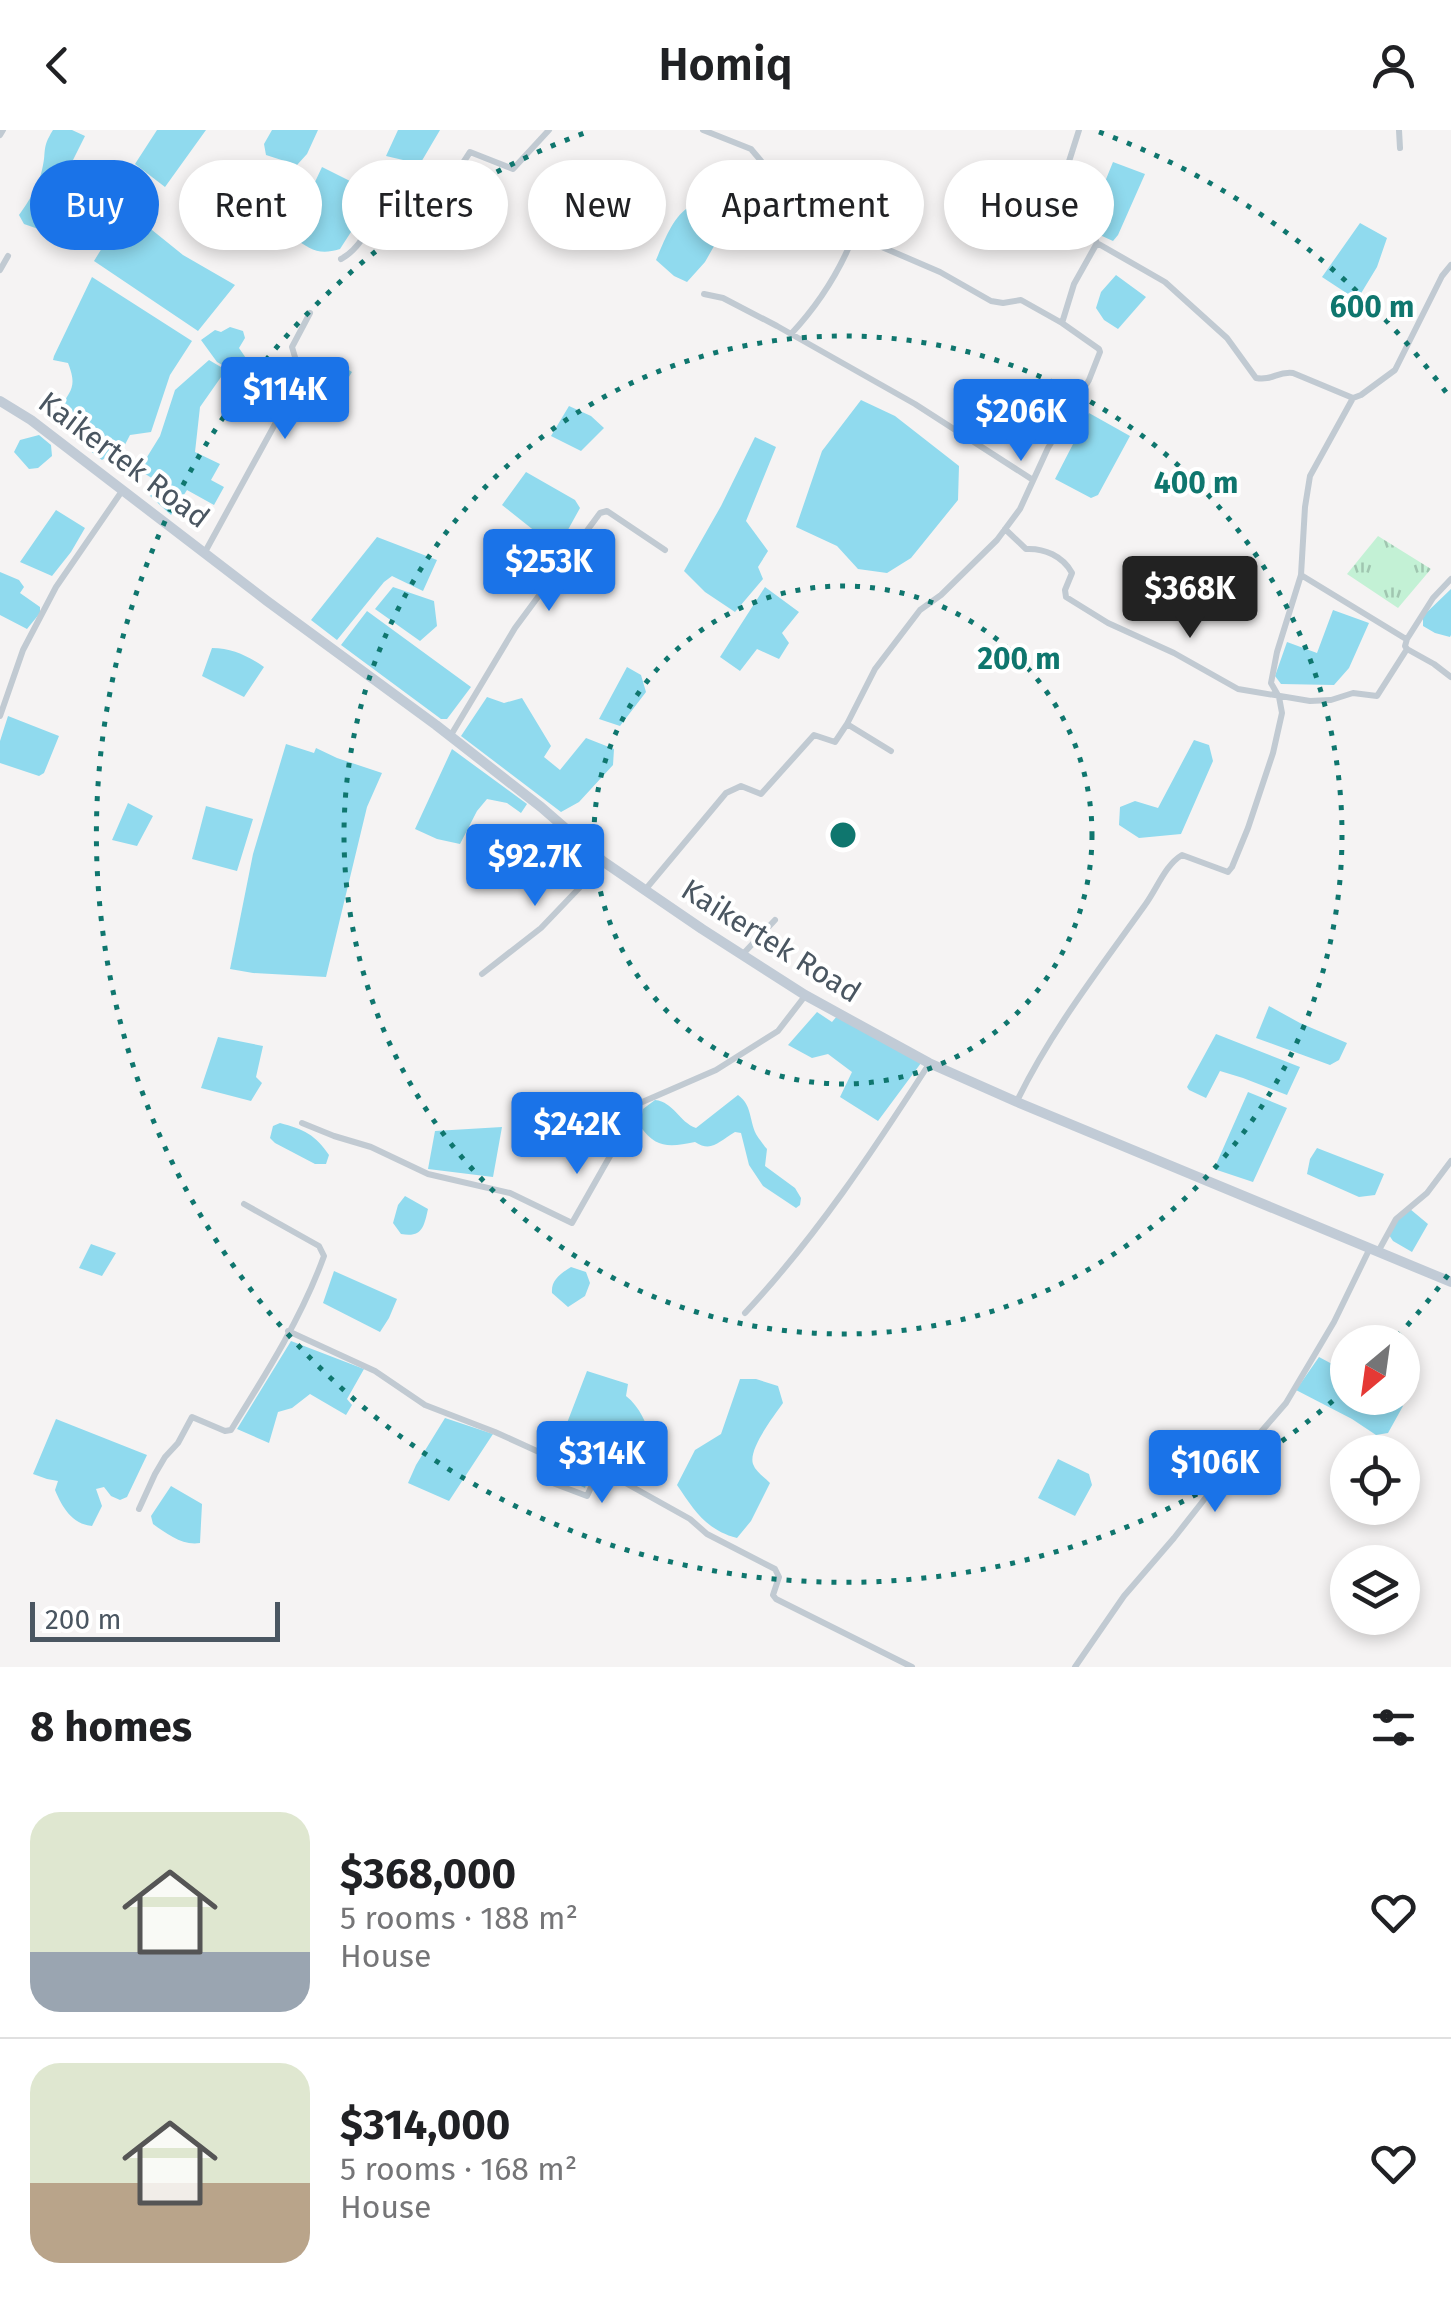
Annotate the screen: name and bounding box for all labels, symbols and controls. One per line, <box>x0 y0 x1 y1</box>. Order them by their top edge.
icon: back <box>30 38 85 93</box>
text: Homiq <box>658 38 793 92</box>
icon: person <box>1366 38 1421 93</box>
chip: Buy <box>30 160 159 250</box>
chip: Rent <box>179 160 322 250</box>
chip: Filters <box>342 160 508 250</box>
chip: New <box>528 160 666 250</box>
chip: Apartment <box>686 160 924 250</box>
chip: House <box>944 160 1114 250</box>
text: 600 m <box>1330 289 1414 325</box>
pin: $114K <box>215 357 355 442</box>
text: $114K <box>243 370 327 408</box>
pin: $206K <box>951 379 1091 464</box>
street label: Kaikertek Road <box>32 384 216 536</box>
text: $206K <box>976 392 1066 430</box>
text: 400 m <box>1154 465 1238 501</box>
pin: $253K <box>479 529 619 614</box>
text: $253K <box>505 542 593 580</box>
pin: $368K <box>1120 556 1260 641</box>
text: $368K <box>1144 569 1236 607</box>
text: 200 m <box>977 641 1061 677</box>
centre of rings <box>825 817 861 853</box>
pin: $92.7K <box>454 824 616 909</box>
text: $92.7K <box>488 837 582 875</box>
street label: Kaikertek Road <box>675 872 867 1010</box>
pin: $242K <box>507 1092 647 1177</box>
text: $242K <box>533 1105 621 1143</box>
north arrow <box>1330 1325 1420 1415</box>
map controls <box>1330 1325 1420 1635</box>
pin: $314K <box>532 1421 672 1506</box>
pin: $106K <box>1145 1430 1285 1515</box>
text: $314K <box>559 1434 645 1472</box>
button: locate <box>1330 1435 1420 1525</box>
text: $106K <box>1171 1443 1259 1481</box>
button: layers <box>1330 1545 1420 1635</box>
scale bar <box>30 1597 280 1642</box>
text: 200 m <box>45 1603 122 1636</box>
icon: filters <box>1366 1700 1421 1755</box>
text: 8 homes <box>30 1702 192 1752</box>
text: $368,000 <box>340 1849 516 1899</box>
icon: home <box>110 1852 230 1972</box>
icon: heart <box>1366 1885 1421 1940</box>
text: 5 rooms · 188 m² <box>340 1899 578 1937</box>
text: House <box>340 1937 431 1975</box>
text: $314,000 <box>340 2100 510 2150</box>
icon: home <box>110 2103 230 2223</box>
icon: heart <box>1366 2136 1421 2191</box>
text: 5 rooms · 168 m² <box>340 2150 577 2188</box>
text: House <box>340 2188 431 2226</box>

